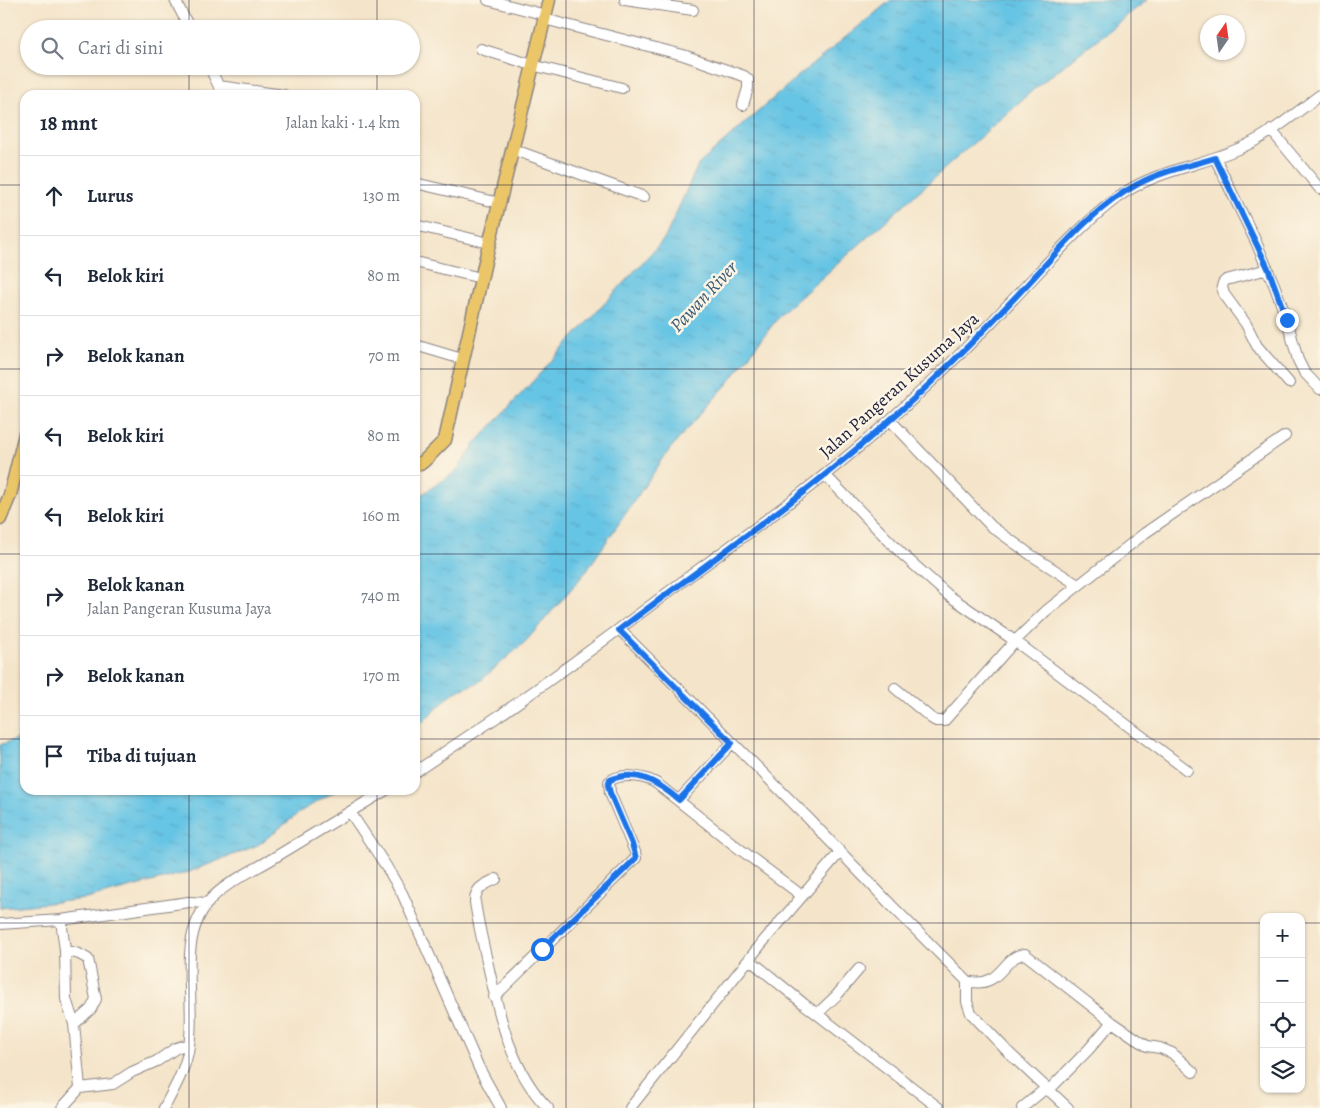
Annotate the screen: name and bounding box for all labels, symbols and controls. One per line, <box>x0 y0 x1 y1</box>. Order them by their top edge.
north arrow <box>1200 15 1245 60</box>
search box <box>20 20 420 75</box>
icon: search <box>38 34 66 62</box>
text: Cari di sini <box>78 35 163 61</box>
text: 18 mnt <box>40 109 98 137</box>
text: Jalan kaki · 1.4 km <box>285 112 400 134</box>
icon: ahead <box>40 182 68 210</box>
text: Lurus <box>87 183 133 209</box>
text: 130 m <box>363 185 400 207</box>
water label: Pawan River <box>664 254 744 338</box>
icon: left <box>40 262 68 290</box>
text: Belok kiri <box>87 263 164 289</box>
text: 80 m <box>367 265 400 287</box>
street label: Jalan Pangeran Kusuma Jaya <box>814 306 985 463</box>
route end <box>1276 309 1299 332</box>
icon: right <box>40 342 68 370</box>
text: Belok kanan <box>87 343 185 369</box>
text: 70 m <box>368 345 400 367</box>
icon: left <box>40 422 68 450</box>
text: Belok kiri <box>87 423 164 449</box>
text: 80 m <box>367 425 400 447</box>
icon: left <box>40 502 68 530</box>
text: Belok kiri <box>87 503 164 529</box>
text: 160 m <box>362 505 400 527</box>
text: Belok kanan <box>87 572 185 598</box>
icon: right <box>40 582 68 610</box>
text: 740 m <box>361 585 400 607</box>
text: Jalan Pangeran Kusuma Jaya <box>87 598 271 620</box>
icon: right <box>40 662 68 690</box>
text: Belok kanan <box>87 663 185 689</box>
text: 170 m <box>363 665 400 687</box>
icon: arrive <box>40 742 68 770</box>
text: Tiba di tujuan <box>87 743 196 769</box>
map controls <box>1260 913 1305 1093</box>
button: + <box>1260 913 1305 958</box>
route start <box>531 938 554 961</box>
button: − <box>1260 958 1305 1003</box>
button: locate <box>1260 1003 1305 1048</box>
button: layers <box>1260 1048 1305 1093</box>

